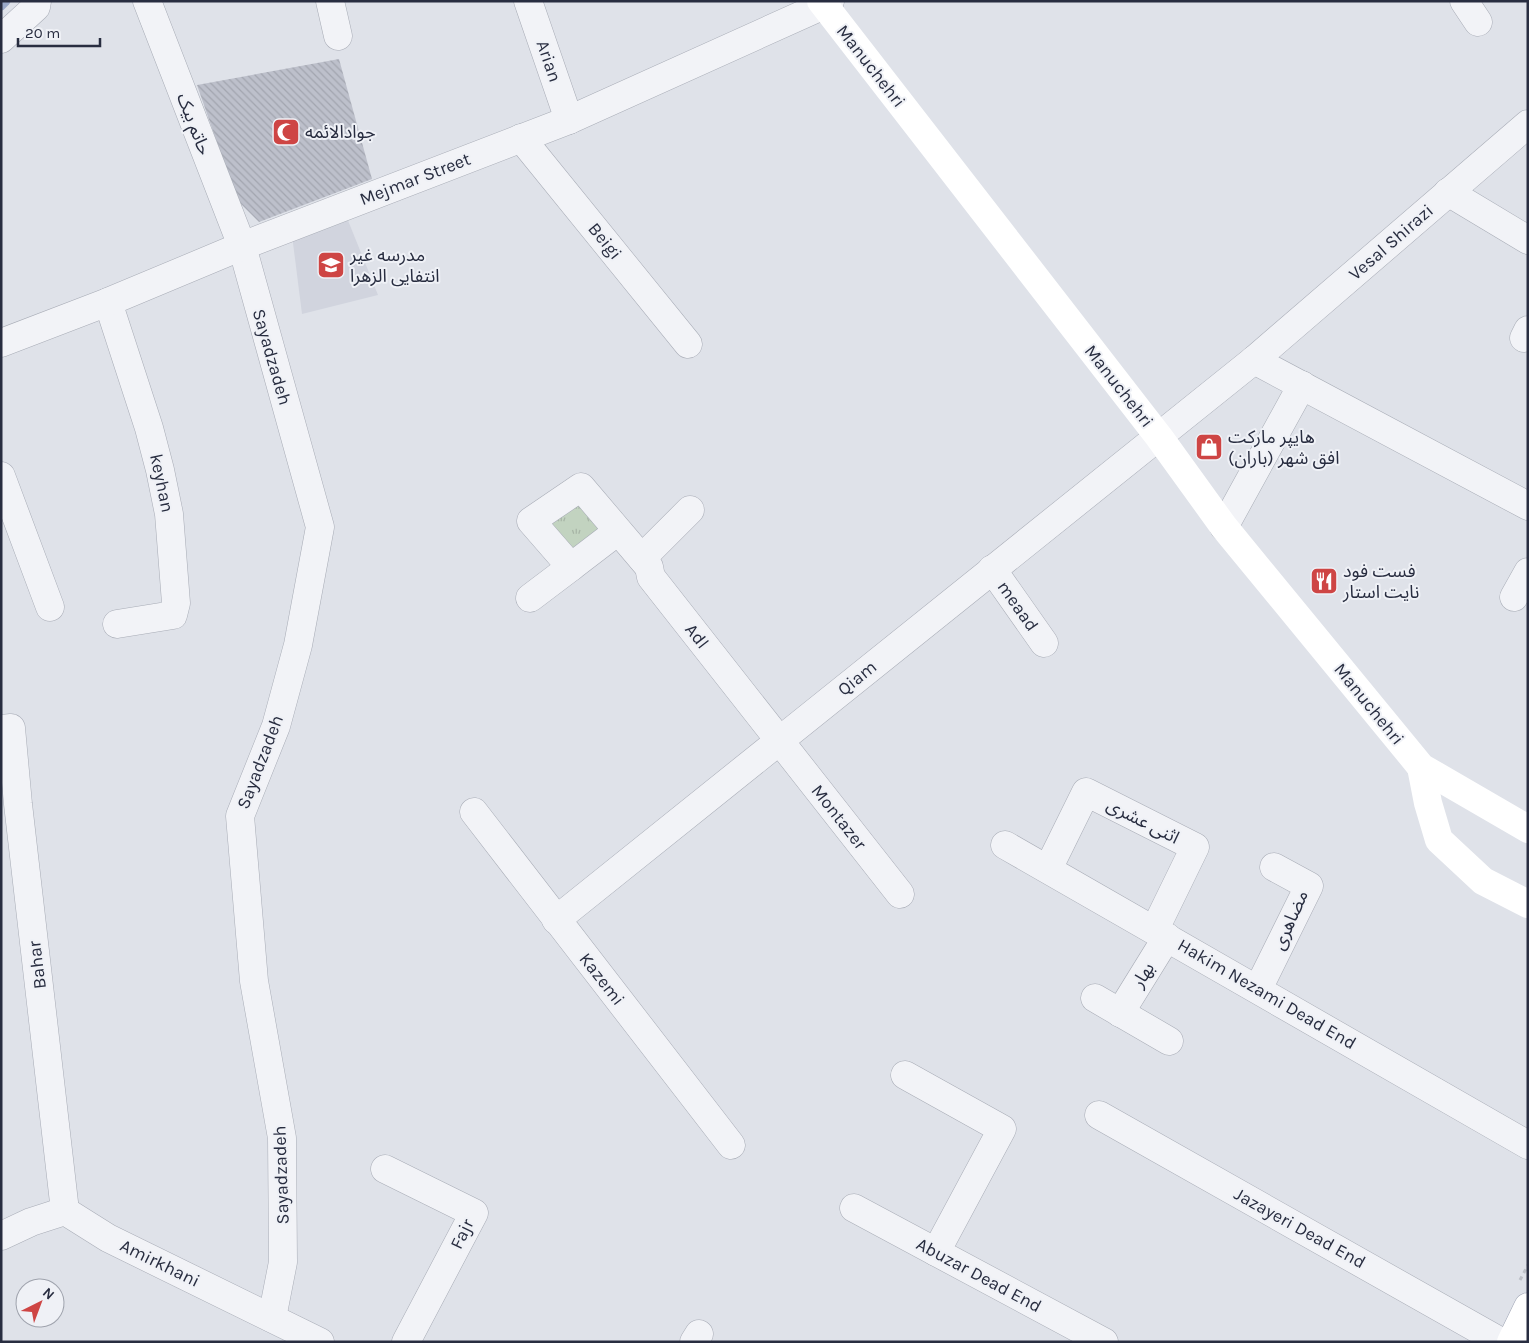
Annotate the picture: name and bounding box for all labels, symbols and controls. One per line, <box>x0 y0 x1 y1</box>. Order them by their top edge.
scale bar <box>18 15 100 47</box>
street label: Manuchehri <box>832 20 910 112</box>
text: 20 m <box>25 24 60 42</box>
street label: Arian <box>532 37 566 85</box>
street label: حاتم بیک <box>170 90 216 159</box>
mosque icon: جوادالائمه <box>271 117 301 147</box>
place label: جوادالائمه <box>305 121 376 143</box>
street label: Mejmar Street <box>356 148 474 210</box>
street label: Vesal Shirazi <box>1344 199 1438 285</box>
street label: Beigi <box>583 218 627 264</box>
place label: مدرسه غیر انتفایی الزهرا <box>349 244 440 287</box>
school or university icon: مدرسه غیر انتفایی الزهرا <box>316 250 346 280</box>
street label: Sayadzadeh <box>248 306 296 408</box>
street label: Manuchehri <box>1080 340 1158 432</box>
place label: هایپر مارکت افق شهر (باران) <box>1228 426 1339 469</box>
shop icon: هایپر مارکت افق شهر (باران) <box>1194 432 1224 462</box>
street label: keyhan <box>145 452 179 514</box>
place label: فست فود نایت استار <box>1342 560 1419 603</box>
restaurant icon: فست فود نایت استار <box>1309 566 1339 596</box>
street label: meaad <box>993 577 1043 635</box>
street label: Adl <box>680 619 714 653</box>
street label: Qiam <box>833 656 881 700</box>
street label: Manuchehri <box>1329 659 1409 749</box>
street label: Sayadzadeh <box>232 712 288 812</box>
street label: Montazer <box>807 780 872 854</box>
street label: اثنی عشری <box>1103 793 1183 849</box>
street label: مضاهری <box>1267 887 1313 953</box>
street label: Hakim Nezami Dead End <box>1174 934 1360 1054</box>
street label: Bahar <box>23 939 51 990</box>
street label: Kazemi <box>575 948 629 1010</box>
street label: بهار <box>1126 958 1159 993</box>
street label: Sayadzadeh <box>268 1125 294 1225</box>
street label: Jazayeri Dead End <box>1230 1183 1370 1273</box>
street label: Fajr <box>445 1215 479 1253</box>
street label: Abuzar Dead End <box>913 1233 1045 1317</box>
street label: Amirkhani <box>116 1234 204 1292</box>
north arrow <box>15 1278 65 1328</box>
text: N <box>39 1284 58 1303</box>

